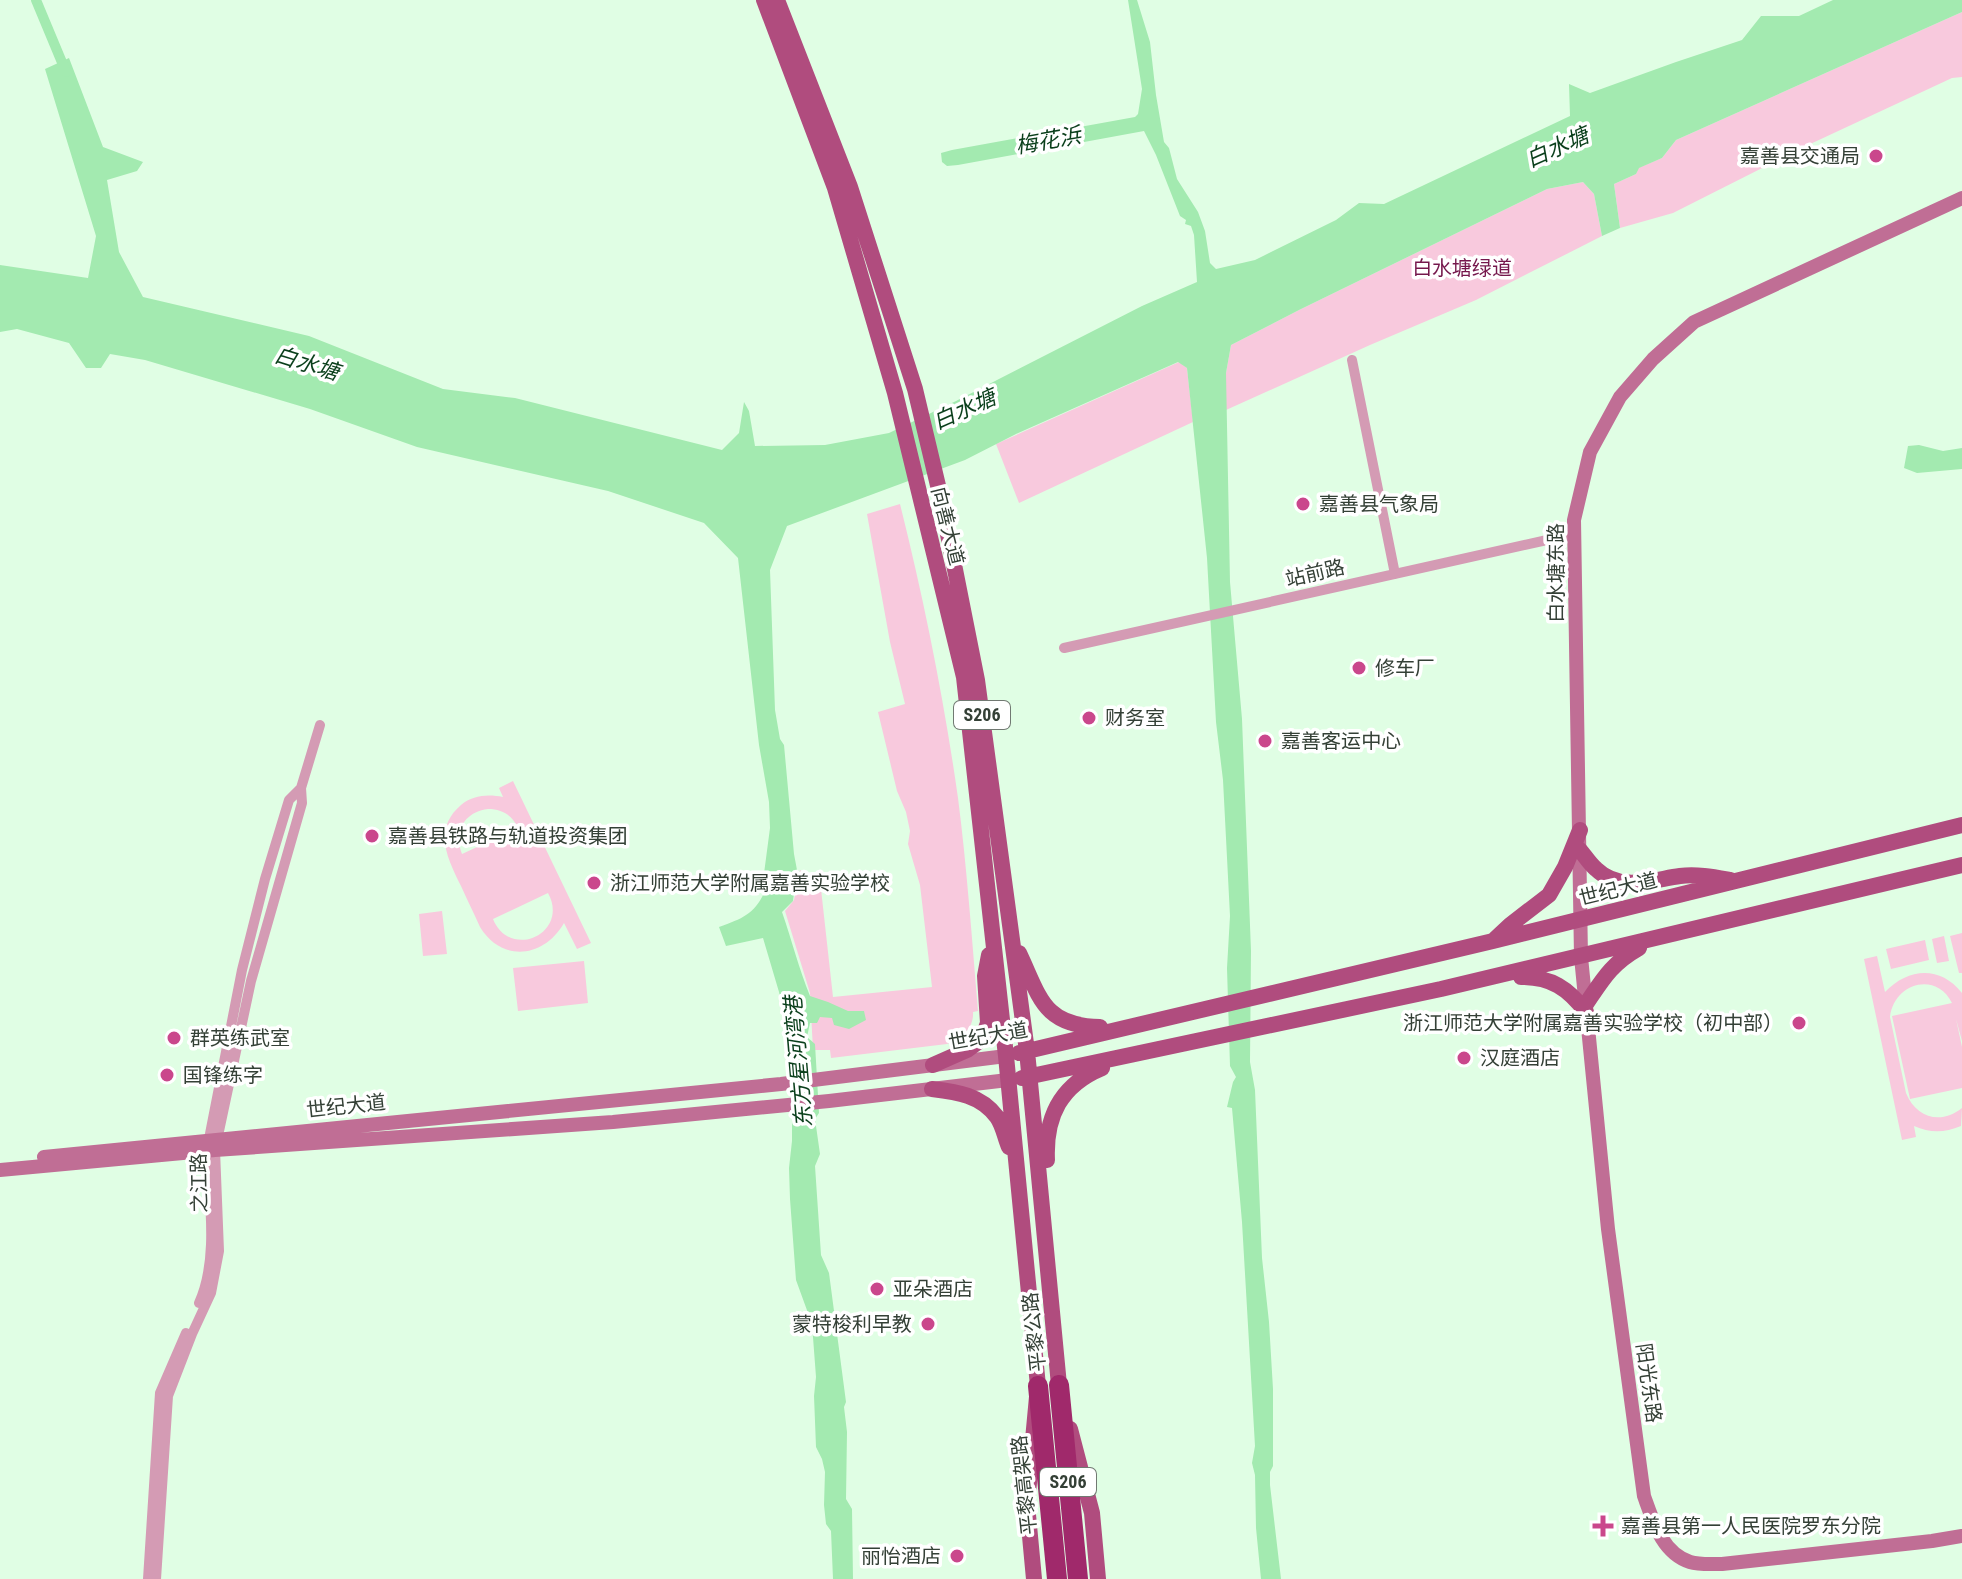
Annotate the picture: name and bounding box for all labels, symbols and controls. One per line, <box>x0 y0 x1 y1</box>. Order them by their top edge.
water label: 白水塘 <box>1522 121 1596 172</box>
water label: 梅花浜 <box>1013 122 1085 159</box>
place label: 嘉善县交通局 <box>1740 144 1860 168</box>
marker: 嘉善县交通局 <box>1867 147 1885 165</box>
park label: 白水塘绿道 <box>1412 256 1512 280</box>
water label: 白水塘 <box>272 342 346 386</box>
water label: 白水塘 <box>929 383 1003 434</box>
street label: 向善大道 <box>927 484 969 568</box>
place label: 嘉善县气象局 <box>1319 492 1439 516</box>
marker: 嘉善县气象局 <box>1294 495 1312 513</box>
street label: 白水塘东路 <box>1544 523 1568 623</box>
street label: 站前路 <box>1283 555 1347 591</box>
place label: 修车厂 <box>1375 656 1435 680</box>
marker: 修车厂 <box>1350 659 1368 677</box>
road number: S206 <box>954 701 1010 729</box>
place label: 财务室 <box>1105 706 1165 730</box>
marker: 财务室 <box>1080 709 1098 727</box>
place label: 嘉善客运中心 <box>1281 729 1401 753</box>
marker: 嘉善客运中心 <box>1256 732 1274 750</box>
place label: 嘉善县铁路与轨道投资集团 <box>388 824 628 848</box>
marker: 嘉善县铁路与轨道投资集团 <box>363 827 381 845</box>
street label: 世纪大道 <box>1576 868 1660 910</box>
place label: 浙江师范大学附属嘉善实验学校 <box>610 871 890 895</box>
marker: 浙江师范大学附属嘉善实验学校 <box>585 874 603 892</box>
water label: 东方星河湾港 <box>780 992 817 1129</box>
place label: 浙江师范大学附属嘉善实验学校（初中部） <box>1403 1011 1783 1035</box>
marker: 浙江师范大学附属嘉善实验学校（初中部） <box>1790 1014 1808 1032</box>
street label: 世纪大道 <box>947 1017 1029 1055</box>
place label: 群英练武室 <box>190 1026 290 1050</box>
marker: 群英练武室 <box>165 1029 183 1047</box>
place label: 汉庭酒店 <box>1480 1046 1560 1070</box>
marker: 汉庭酒店 <box>1455 1049 1473 1067</box>
place label: 国锋练字 <box>183 1063 263 1087</box>
marker: 国锋练字 <box>158 1066 176 1084</box>
street label: 世纪大道 <box>305 1090 387 1122</box>
street label: 之江路 <box>186 1153 212 1213</box>
place label: 亚朵酒店 <box>893 1277 973 1301</box>
marker: 亚朵酒店 <box>868 1280 886 1298</box>
street label: 平黎公路 <box>1018 1291 1050 1373</box>
place label: 蒙特梭利早教 <box>792 1312 912 1336</box>
marker: 蒙特梭利早教 <box>919 1315 937 1333</box>
street label: 阳光东路 <box>1632 1342 1666 1424</box>
street label: 平黎高架路 <box>1007 1434 1041 1536</box>
road number: S206 <box>1040 1468 1096 1496</box>
place label: 嘉善县第一人民医院罗东分院 <box>1621 1514 1881 1538</box>
marker: 嘉善县第一人民医院罗东分院 <box>1592 1515 1614 1537</box>
place label: 丽怡酒店 <box>861 1544 941 1568</box>
marker: 丽怡酒店 <box>948 1547 966 1565</box>

